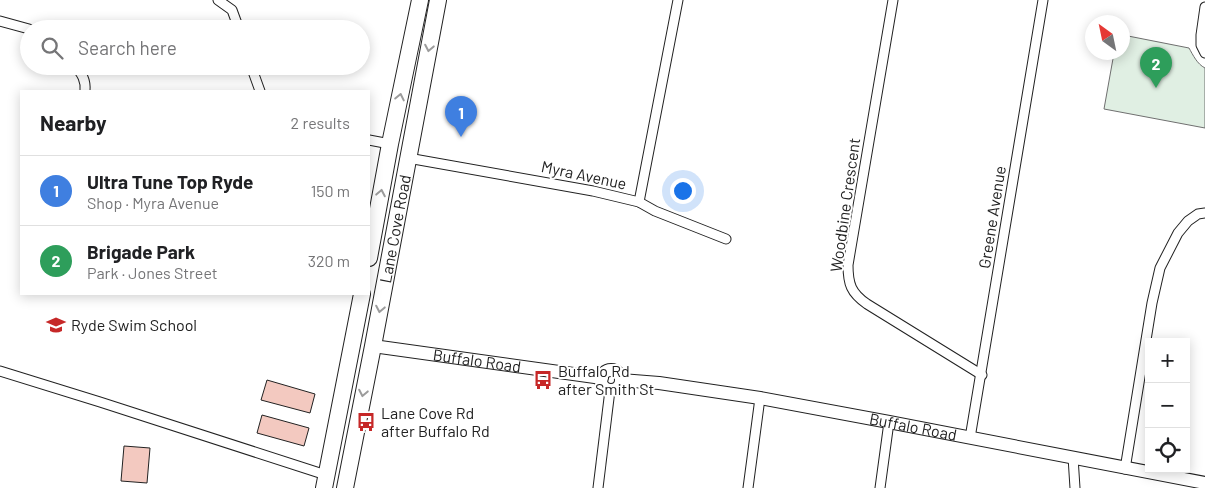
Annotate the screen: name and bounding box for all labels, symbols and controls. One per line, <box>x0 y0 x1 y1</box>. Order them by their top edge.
north arrow <box>1085 15 1130 60</box>
search box <box>20 20 370 75</box>
icon: search <box>38 34 66 62</box>
text: Search here <box>78 36 177 59</box>
one-way arrow <box>424 43 434 52</box>
pin: 2 <box>1140 47 1172 88</box>
one-way arrow <box>394 92 405 101</box>
pin: 1 <box>445 96 477 137</box>
text: Nearby <box>40 110 106 135</box>
text: 2 results <box>291 113 350 132</box>
street label: Woodbine Crescent <box>826 137 863 273</box>
street label: Myra Avenue <box>540 156 629 193</box>
street label: Greene Avenue <box>974 164 1009 270</box>
text: Ultra Tune Top Ryde <box>87 170 253 193</box>
street label: Lane Cove Road <box>375 173 414 285</box>
your location <box>670 178 696 204</box>
text: 1 <box>53 181 59 200</box>
text: 150 m <box>311 181 350 200</box>
one-way arrow <box>375 189 386 197</box>
text: Shop · Myra Avenue <box>87 193 219 212</box>
text: Brigade Park <box>87 240 195 263</box>
text: 2 <box>52 251 60 270</box>
text: 320 m <box>308 251 350 270</box>
text: Park · Jones Street <box>87 263 218 282</box>
one-way arrow <box>375 304 385 313</box>
school or university icon: Ryde Swim School <box>45 314 67 336</box>
place label: Ryde Swim School <box>71 315 197 334</box>
map controls <box>1145 338 1190 473</box>
button: + <box>1145 338 1190 383</box>
street label: Buffalo Road <box>432 344 522 376</box>
place label: Buffalo Rd after Smith St <box>558 361 654 398</box>
bus stop icon: Buffalo Rd after Smith St <box>532 369 554 391</box>
button: − <box>1145 383 1190 428</box>
one-way arrow <box>359 389 369 398</box>
place label: Lane Cove Rd after Buffalo Rd <box>381 403 490 440</box>
street label: Buffalo Road <box>868 409 959 444</box>
bus stop icon: Lane Cove Rd after Buffalo Rd <box>355 411 377 433</box>
button: locate <box>1145 428 1190 473</box>

